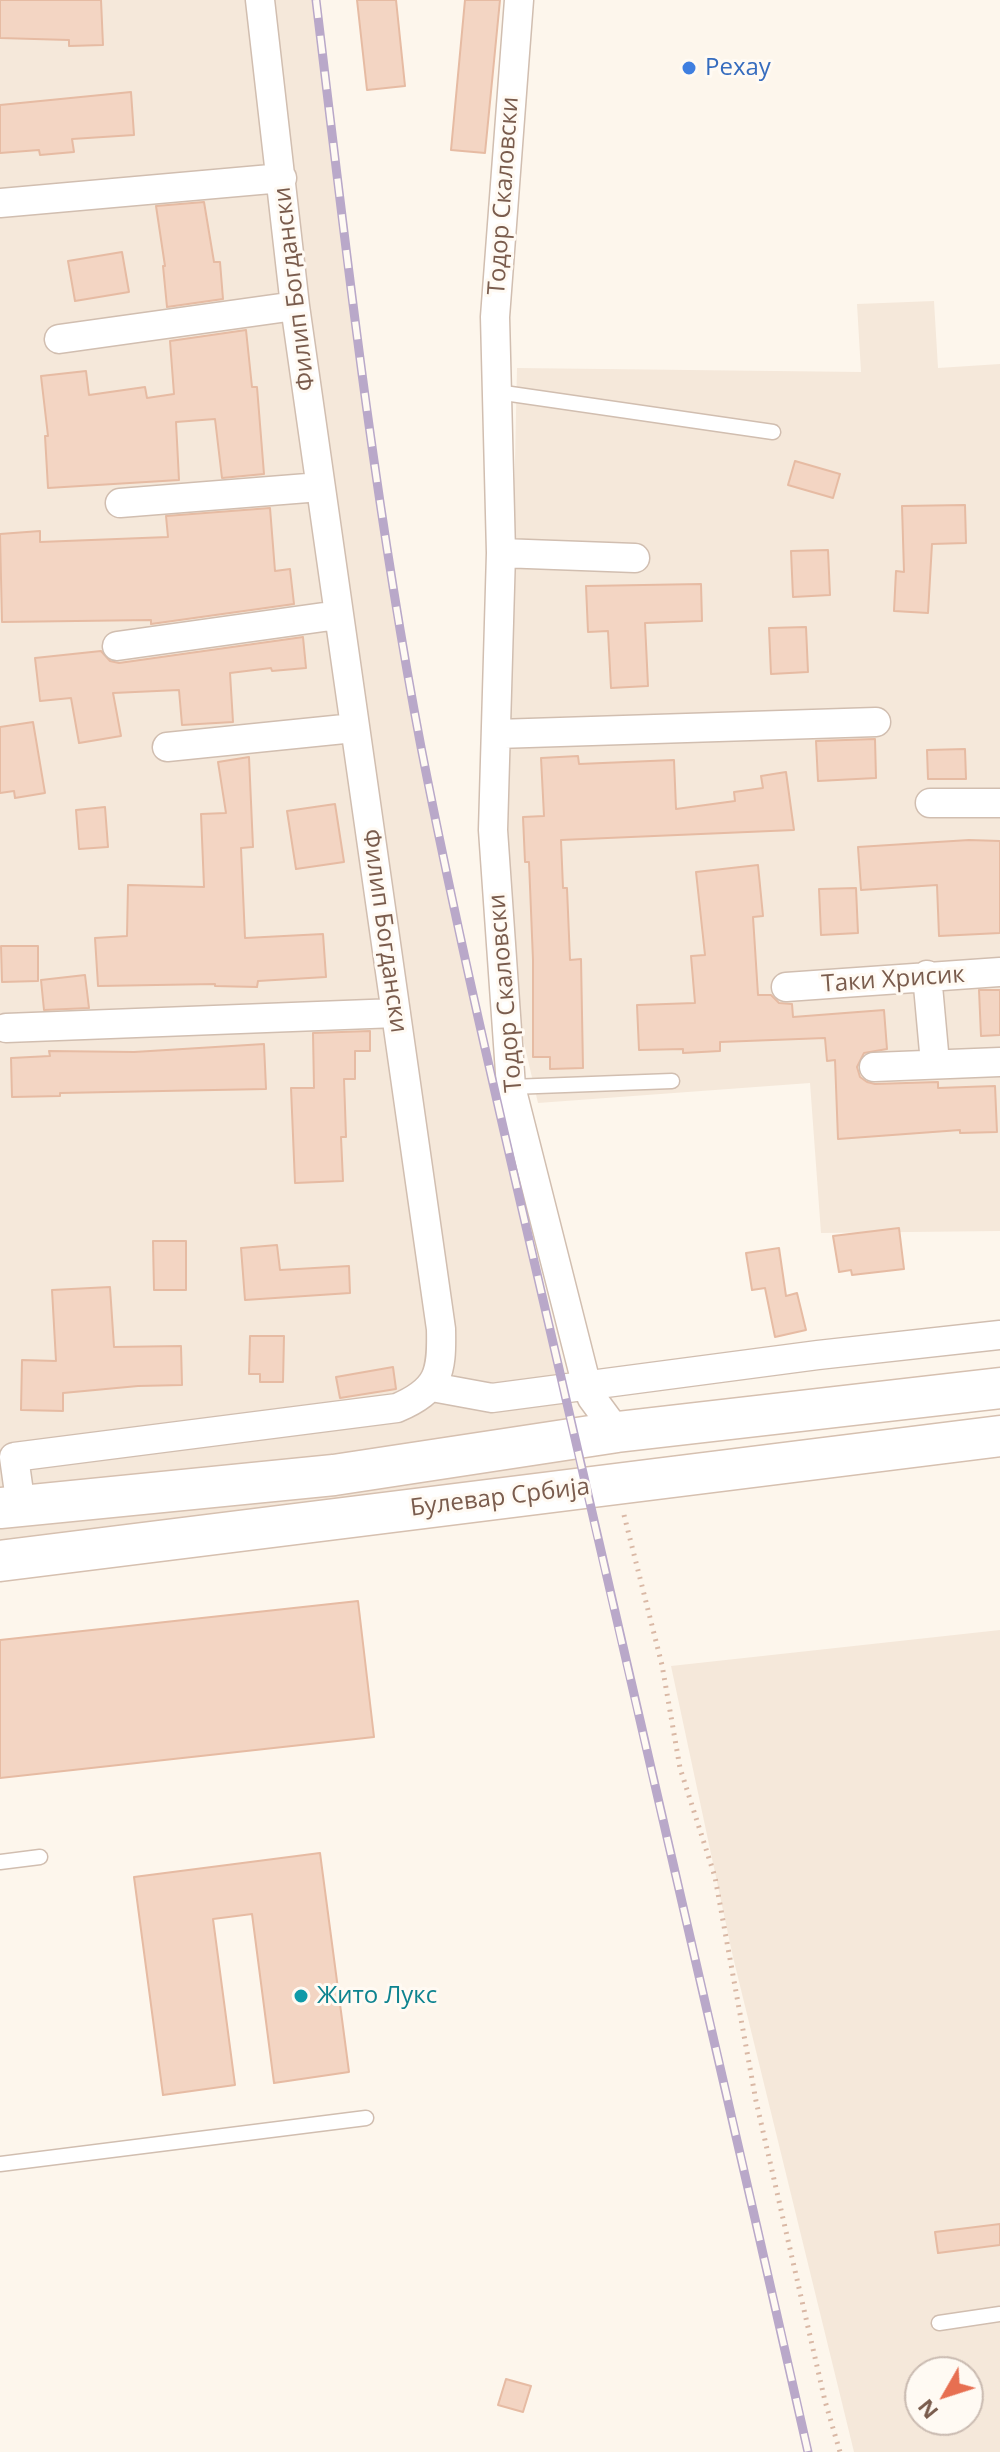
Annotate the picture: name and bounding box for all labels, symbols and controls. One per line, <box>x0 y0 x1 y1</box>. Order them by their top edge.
place label: Рехау <box>705 54 771 82</box>
marker: Рехау <box>680 59 698 77</box>
street label: Тодор Скаловски <box>483 96 525 296</box>
street label: Филип Богдански <box>268 185 322 393</box>
street label: Филип Богдански <box>355 827 413 1035</box>
street label: Тодор Скаловски <box>483 893 529 1093</box>
street label: Таки Хрисик <box>820 961 966 999</box>
street label: Булевар Србија <box>409 1473 591 1523</box>
place label: Жито Лукс <box>317 1982 437 2010</box>
marker: Жито Лукс <box>292 1987 310 2005</box>
north arrow <box>904 2356 984 2436</box>
text: N <box>910 2393 944 2426</box>

